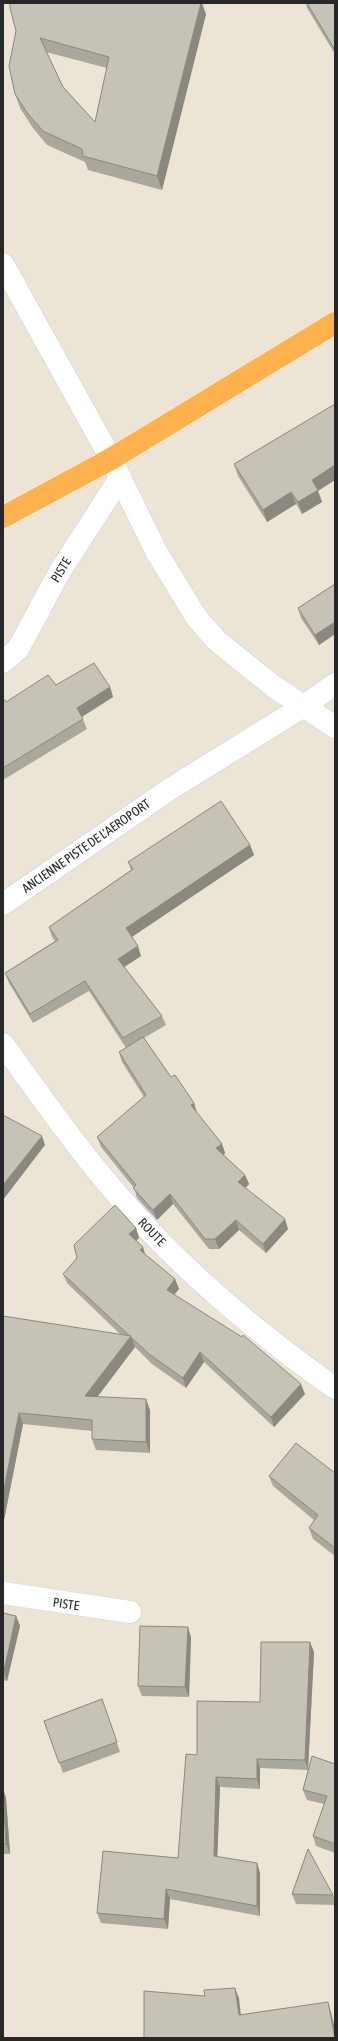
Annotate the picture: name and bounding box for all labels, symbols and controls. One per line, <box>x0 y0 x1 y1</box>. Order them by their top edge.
street label: PISTE <box>48 554 74 585</box>
street label: ANCIENNE PISTE DE L'AEROPORT <box>19 796 153 896</box>
street label: ROUTE <box>135 1215 169 1249</box>
street label: PISTE <box>52 1595 81 1613</box>

